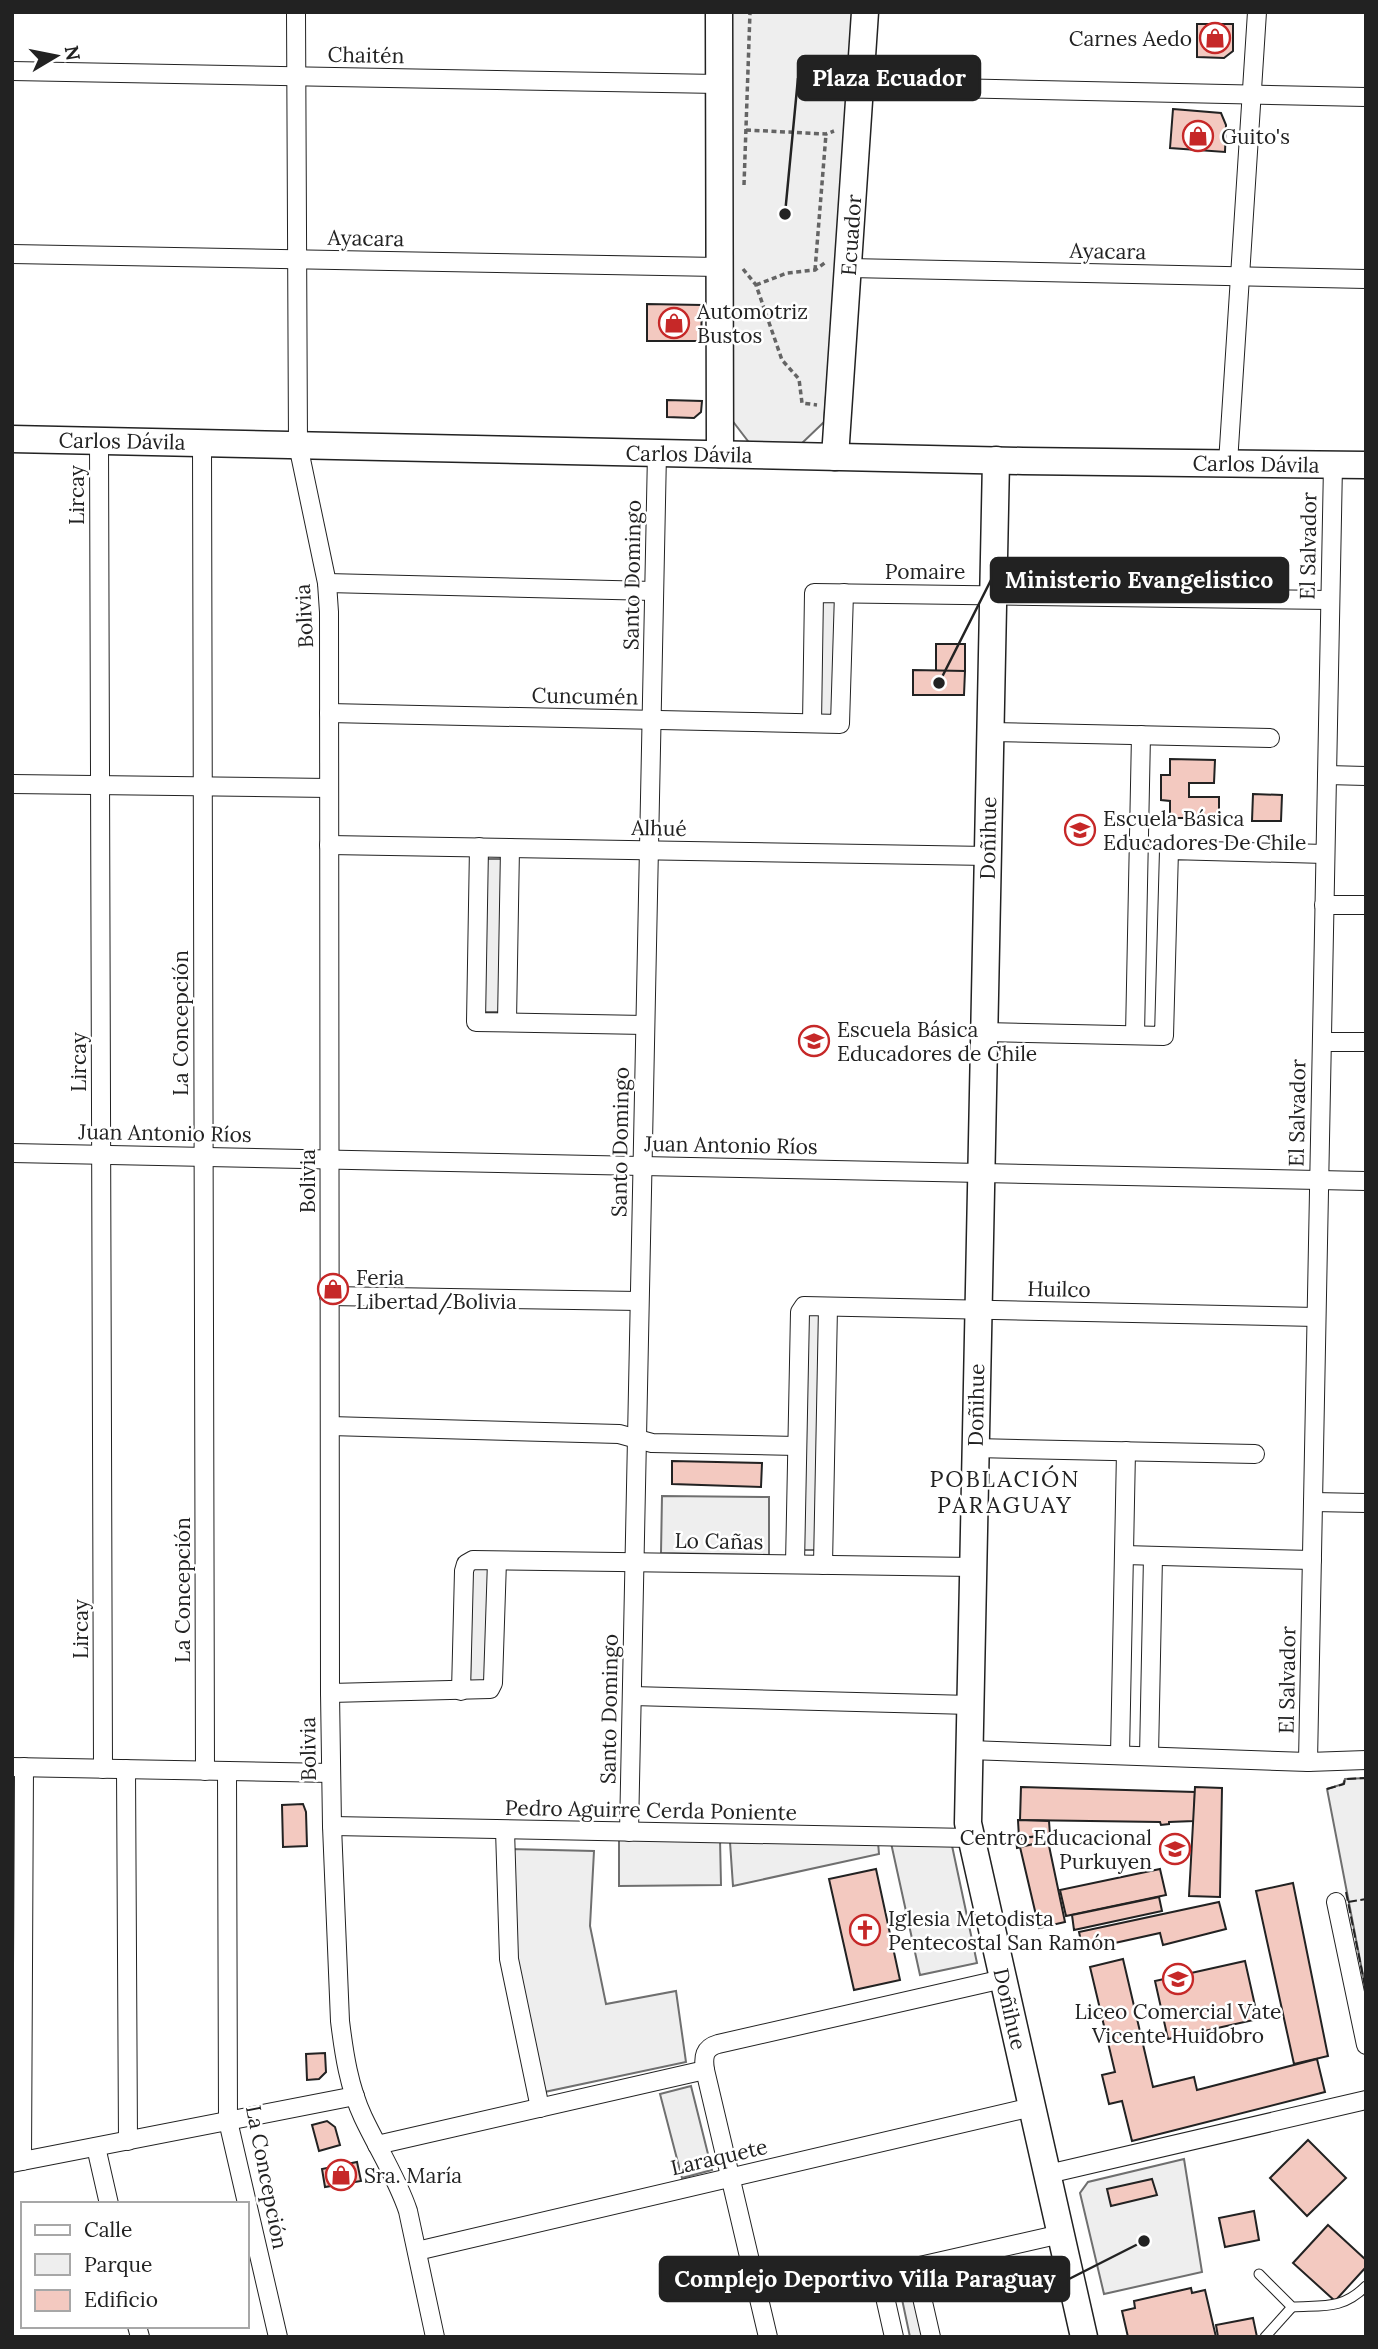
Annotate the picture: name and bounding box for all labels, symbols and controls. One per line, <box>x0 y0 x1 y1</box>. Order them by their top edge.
north arrow <box>21 21 91 91</box>
shop icon: Carnes Aedo <box>1198 21 1232 55</box>
place label: Carnes Aedo <box>1069 25 1192 52</box>
street label: Chaitén <box>327 41 405 69</box>
text: N <box>60 44 86 63</box>
callout: Plaza Ecuador <box>798 56 980 100</box>
text: Plaza Ecuador <box>812 63 966 92</box>
shop icon: Guito's <box>1181 119 1215 153</box>
place label: Guito's <box>1221 123 1290 150</box>
street label: Ecuador <box>835 193 867 277</box>
street label: Ayacara <box>327 224 405 252</box>
street label: Ayacara <box>1069 237 1147 265</box>
place label: Automotriz Bustos <box>696 298 808 349</box>
shop icon: Automotriz Bustos <box>657 306 691 340</box>
street label: Carlos Dávila <box>58 426 186 456</box>
street label: Carlos Dávila <box>625 439 753 469</box>
street label: Carlos Dávila <box>1192 449 1320 479</box>
street label: Lircay <box>63 465 90 525</box>
street label: El Salvador <box>1294 492 1322 600</box>
street label: Santo Domingo <box>617 500 647 650</box>
street label: Pomaire <box>885 558 965 585</box>
callout: Ministerio Evangelistico <box>991 558 1288 602</box>
text: Ministerio Evangelistico <box>1005 565 1273 594</box>
street label: Bolivia <box>289 583 319 649</box>
street label: Cuncumén <box>531 682 639 710</box>
street label: Doñihue <box>974 796 1002 880</box>
place label: Escuela Básica Educadores De Chile <box>1103 805 1306 856</box>
school or university icon: Escuela Básica Educadores De Chile <box>1063 813 1097 847</box>
street label: Alhué <box>630 814 687 842</box>
street label: La Concepción <box>167 950 194 1096</box>
place label: Escuela Básica Educadores de Chile <box>837 1016 1037 1067</box>
school or university icon: Escuela Básica Educadores de Chile <box>797 1024 831 1058</box>
street label: Lircay <box>65 1032 92 1092</box>
street label: El Salvador <box>1283 1059 1311 1167</box>
street label: Santo Domingo <box>605 1067 635 1217</box>
street label: Juan Antonio Ríos <box>77 1118 252 1148</box>
street label: Juan Antonio Ríos <box>643 1130 818 1160</box>
street label: Bolivia <box>294 1149 321 1213</box>
place label: Feria Libertad/Bolivia <box>356 1264 517 1315</box>
shop icon: Feria Libertad/Bolivia <box>316 1272 350 1306</box>
street label: Huilco <box>1027 1275 1091 1303</box>
street label: Doñihue <box>962 1363 990 1447</box>
district label: POBLACIÓN PARAGUAY <box>929 1464 1081 1519</box>
street label: La Concepción <box>169 1517 196 1663</box>
street label: Lo Cañas <box>674 1527 764 1555</box>
street label: Lircay <box>67 1599 94 1659</box>
street label: El Salvador <box>1273 1626 1301 1734</box>
street label: Santo Domingo <box>594 1634 624 1784</box>
street label: Bolivia <box>294 1716 322 1781</box>
street label: Pedro Aguirre Cerda Poniente <box>505 1794 797 1826</box>
place label: Centro Educacional Purkuyen <box>960 1824 1152 1875</box>
school or university icon: Centro Educacional Purkuyen <box>1158 1832 1192 1866</box>
place label: Iglesia Metodista Pentecostal San Ramón <box>888 1905 1116 1956</box>
church icon: Iglesia Metodista Pentecostal San Ramón <box>848 1913 882 1947</box>
school or university icon: Liceo Comercial Vate Vicente Huidobro <box>1161 1962 1195 1996</box>
street label: Doñihue <box>988 1965 1032 2053</box>
place label: Liceo Comercial Vate Vicente Huidobro <box>1075 1998 1281 2049</box>
street label: La Concepción <box>240 2103 294 2251</box>
street label: Laraquete <box>668 2133 770 2181</box>
shop icon: Sra. María <box>324 2158 358 2192</box>
place label: Sra. María <box>364 2162 462 2189</box>
legend <box>21 2202 248 2328</box>
text: Calle <box>84 2216 132 2243</box>
text: Parque <box>84 2251 152 2278</box>
callout: Complejo Deportivo Villa Paraguay <box>660 2257 1069 2301</box>
text: Complejo Deportivo Villa Paraguay <box>674 2264 1056 2293</box>
text: Edificio <box>84 2286 158 2313</box>

